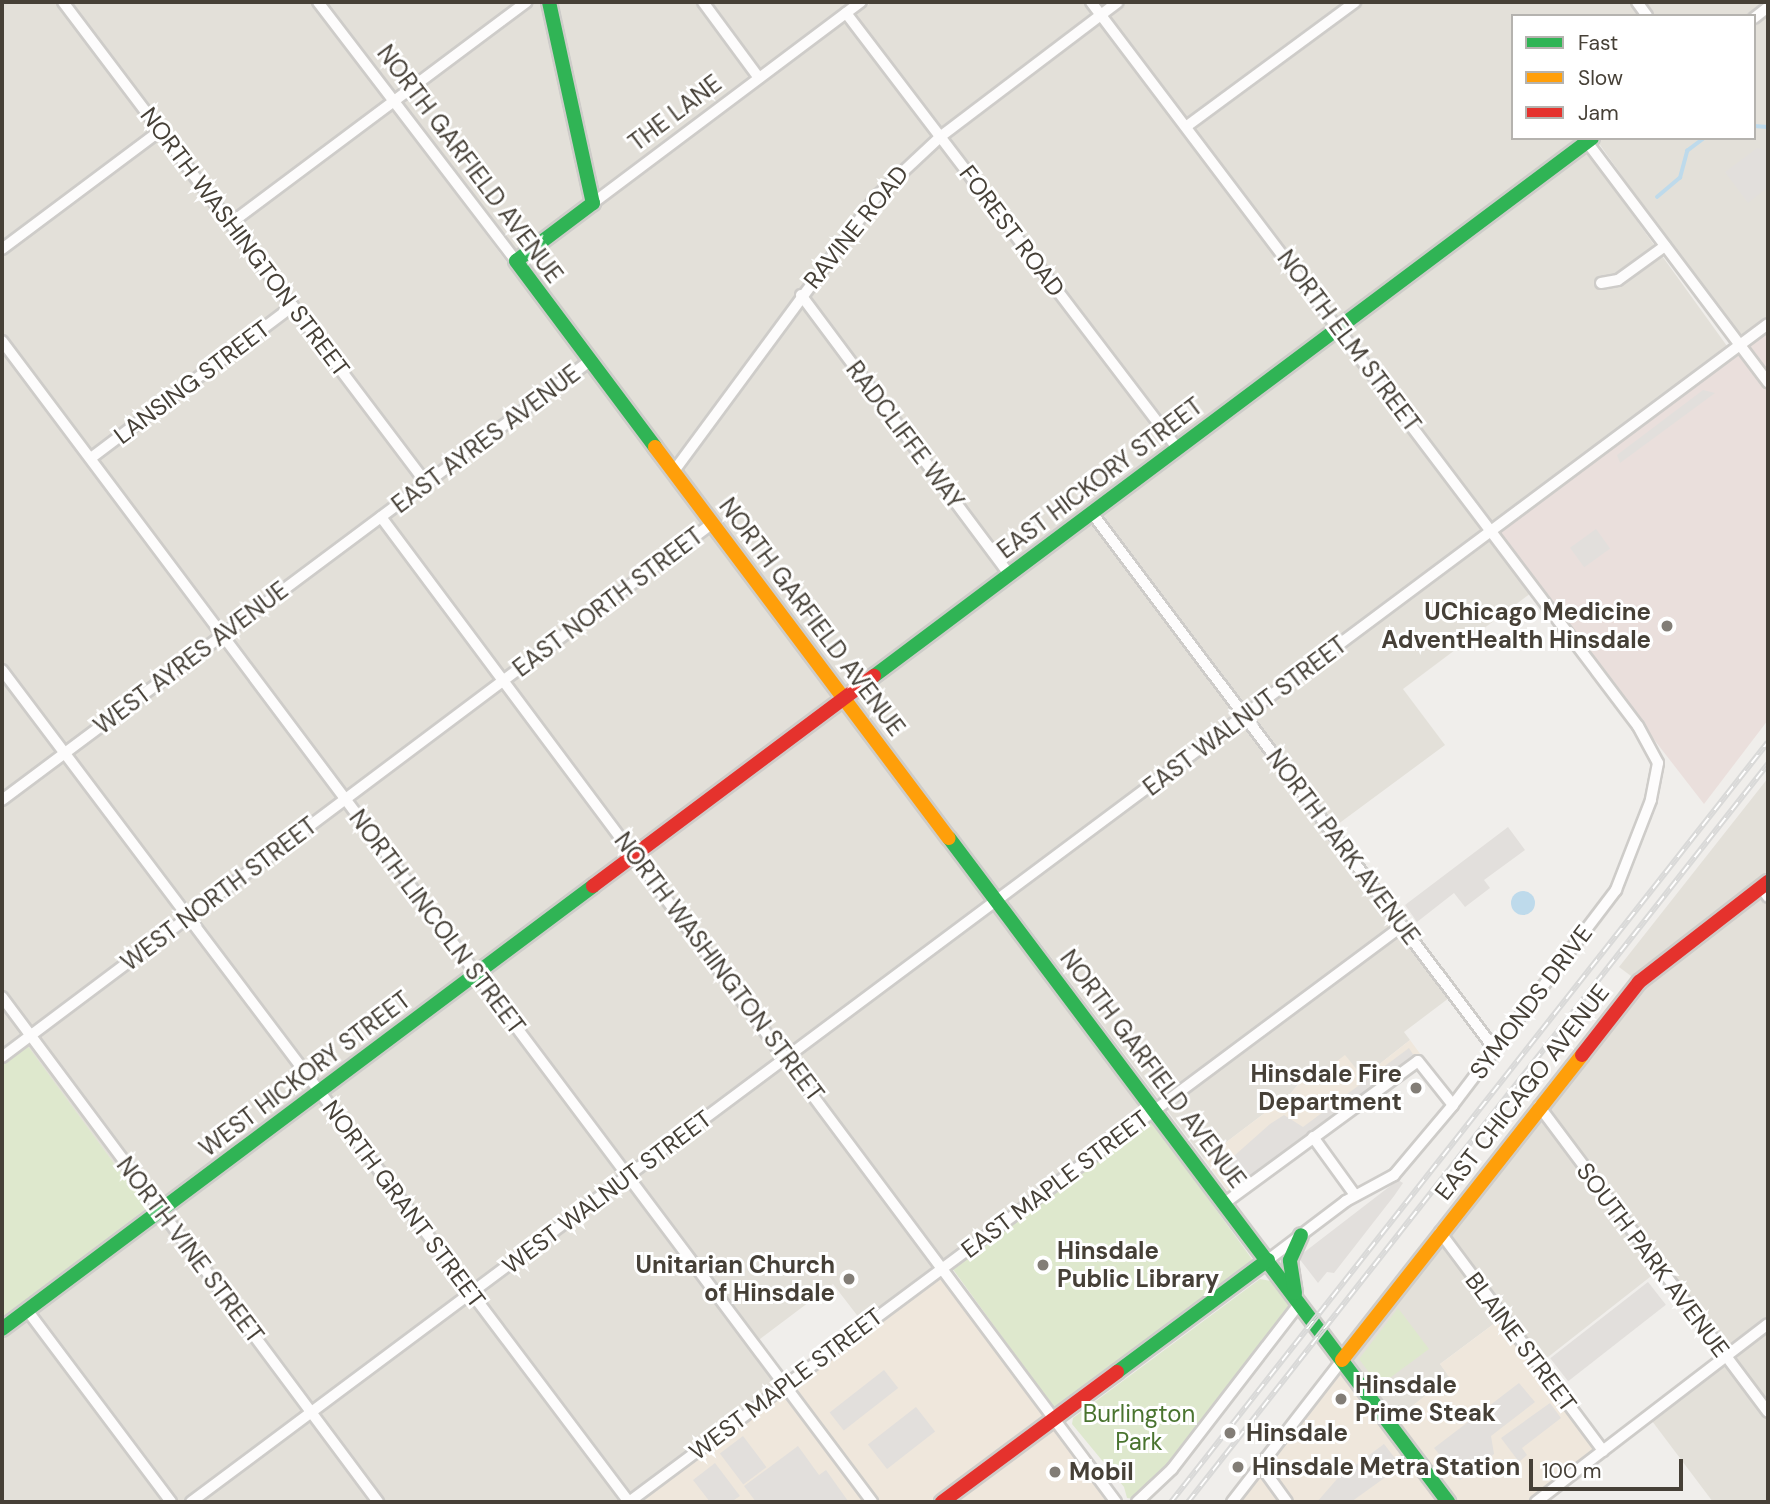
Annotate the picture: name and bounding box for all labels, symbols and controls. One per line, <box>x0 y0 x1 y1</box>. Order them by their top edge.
legend <box>1511 14 1756 140</box>
text: Fast <box>1578 29 1618 57</box>
street label: NORTH GARFIELD AVENUE <box>371 39 569 289</box>
text: Slow <box>1578 64 1623 92</box>
street label: THE LANE <box>623 69 727 157</box>
text: Jam <box>1578 99 1619 127</box>
street label: NORTH WASHINGTON STREET <box>134 102 356 382</box>
street label: RAVINE ROAD <box>798 160 914 294</box>
street label: FOREST ROAD <box>953 160 1071 302</box>
street label: NORTH ELM STREET <box>1271 244 1427 438</box>
street label: LANSING STREET <box>108 314 276 450</box>
street label: RADCLIFFE WAY <box>840 355 970 515</box>
street label: EAST AYRES AVENUE <box>386 359 586 519</box>
street label: EAST HICKORY STREET <box>992 391 1208 565</box>
street label: NORTH GARFIELD AVENUE <box>713 492 911 742</box>
street label: EAST NORTH STREET <box>507 521 709 683</box>
street label: WEST AYRES AVENUE <box>88 576 294 740</box>
place label: UChicago Medicine AdventHealth Hinsdale <box>1381 598 1651 654</box>
marker: UChicago Medicine AdventHealth Hinsdale <box>1657 616 1677 636</box>
street label: EAST WALNUT STREET <box>1138 630 1352 802</box>
street label: NORTH PARK AVENUE <box>1260 744 1426 950</box>
street label: NORTH LINCOLN STREET <box>343 804 531 1040</box>
street label: WEST NORTH STREET <box>115 811 323 977</box>
street label: NORTH WASHINGTON STREET <box>608 827 830 1107</box>
street label: SYMONDS DRIVE <box>1464 919 1598 1085</box>
street label: NORTH GARFIELD AVENUE <box>1054 944 1252 1194</box>
street label: EAST CHICAGO AVENUE <box>1429 978 1615 1206</box>
street label: WEST HICKORY STREET <box>194 985 416 1163</box>
place label: Hinsdale Fire Department <box>1250 1060 1402 1116</box>
marker: Hinsdale Fire Department <box>1408 1080 1424 1096</box>
street label: NORTH GRANT STREET <box>317 1095 491 1313</box>
street label: WEST WALNUT STREET <box>497 1104 717 1280</box>
street label: EAST MAPLE STREET <box>956 1104 1154 1264</box>
street label: NORTH VINE STREET <box>111 1151 269 1349</box>
street label: SOUTH PARK AVENUE <box>1571 1157 1735 1363</box>
place label: Hinsdale Public Library <box>1057 1237 1219 1293</box>
place label: Unitarian Church of Hinsdale <box>635 1251 835 1307</box>
marker: Hinsdale Public Library <box>1035 1257 1051 1273</box>
street label: BLAINE STREET <box>1459 1267 1583 1417</box>
marker: Unitarian Church of Hinsdale <box>841 1271 857 1287</box>
street label: WEST MAPLE STREET <box>684 1302 888 1466</box>
place label: Hinsdale Prime Steak <box>1355 1371 1496 1427</box>
marker: Hinsdale Prime Steak <box>1333 1391 1349 1407</box>
park label: Burlington Park <box>1083 1400 1195 1456</box>
place label: Hinsdale <box>1246 1419 1348 1447</box>
marker: Hinsdale <box>1220 1423 1240 1443</box>
scale bar <box>1532 1444 1686 1488</box>
place label: Hinsdale Metra Station <box>1252 1453 1520 1481</box>
text: 100 m <box>1542 1457 1602 1485</box>
place label: Mobil <box>1069 1458 1134 1486</box>
marker: Hinsdale Metra Station <box>1230 1459 1246 1475</box>
marker: Mobil <box>1047 1464 1063 1480</box>

